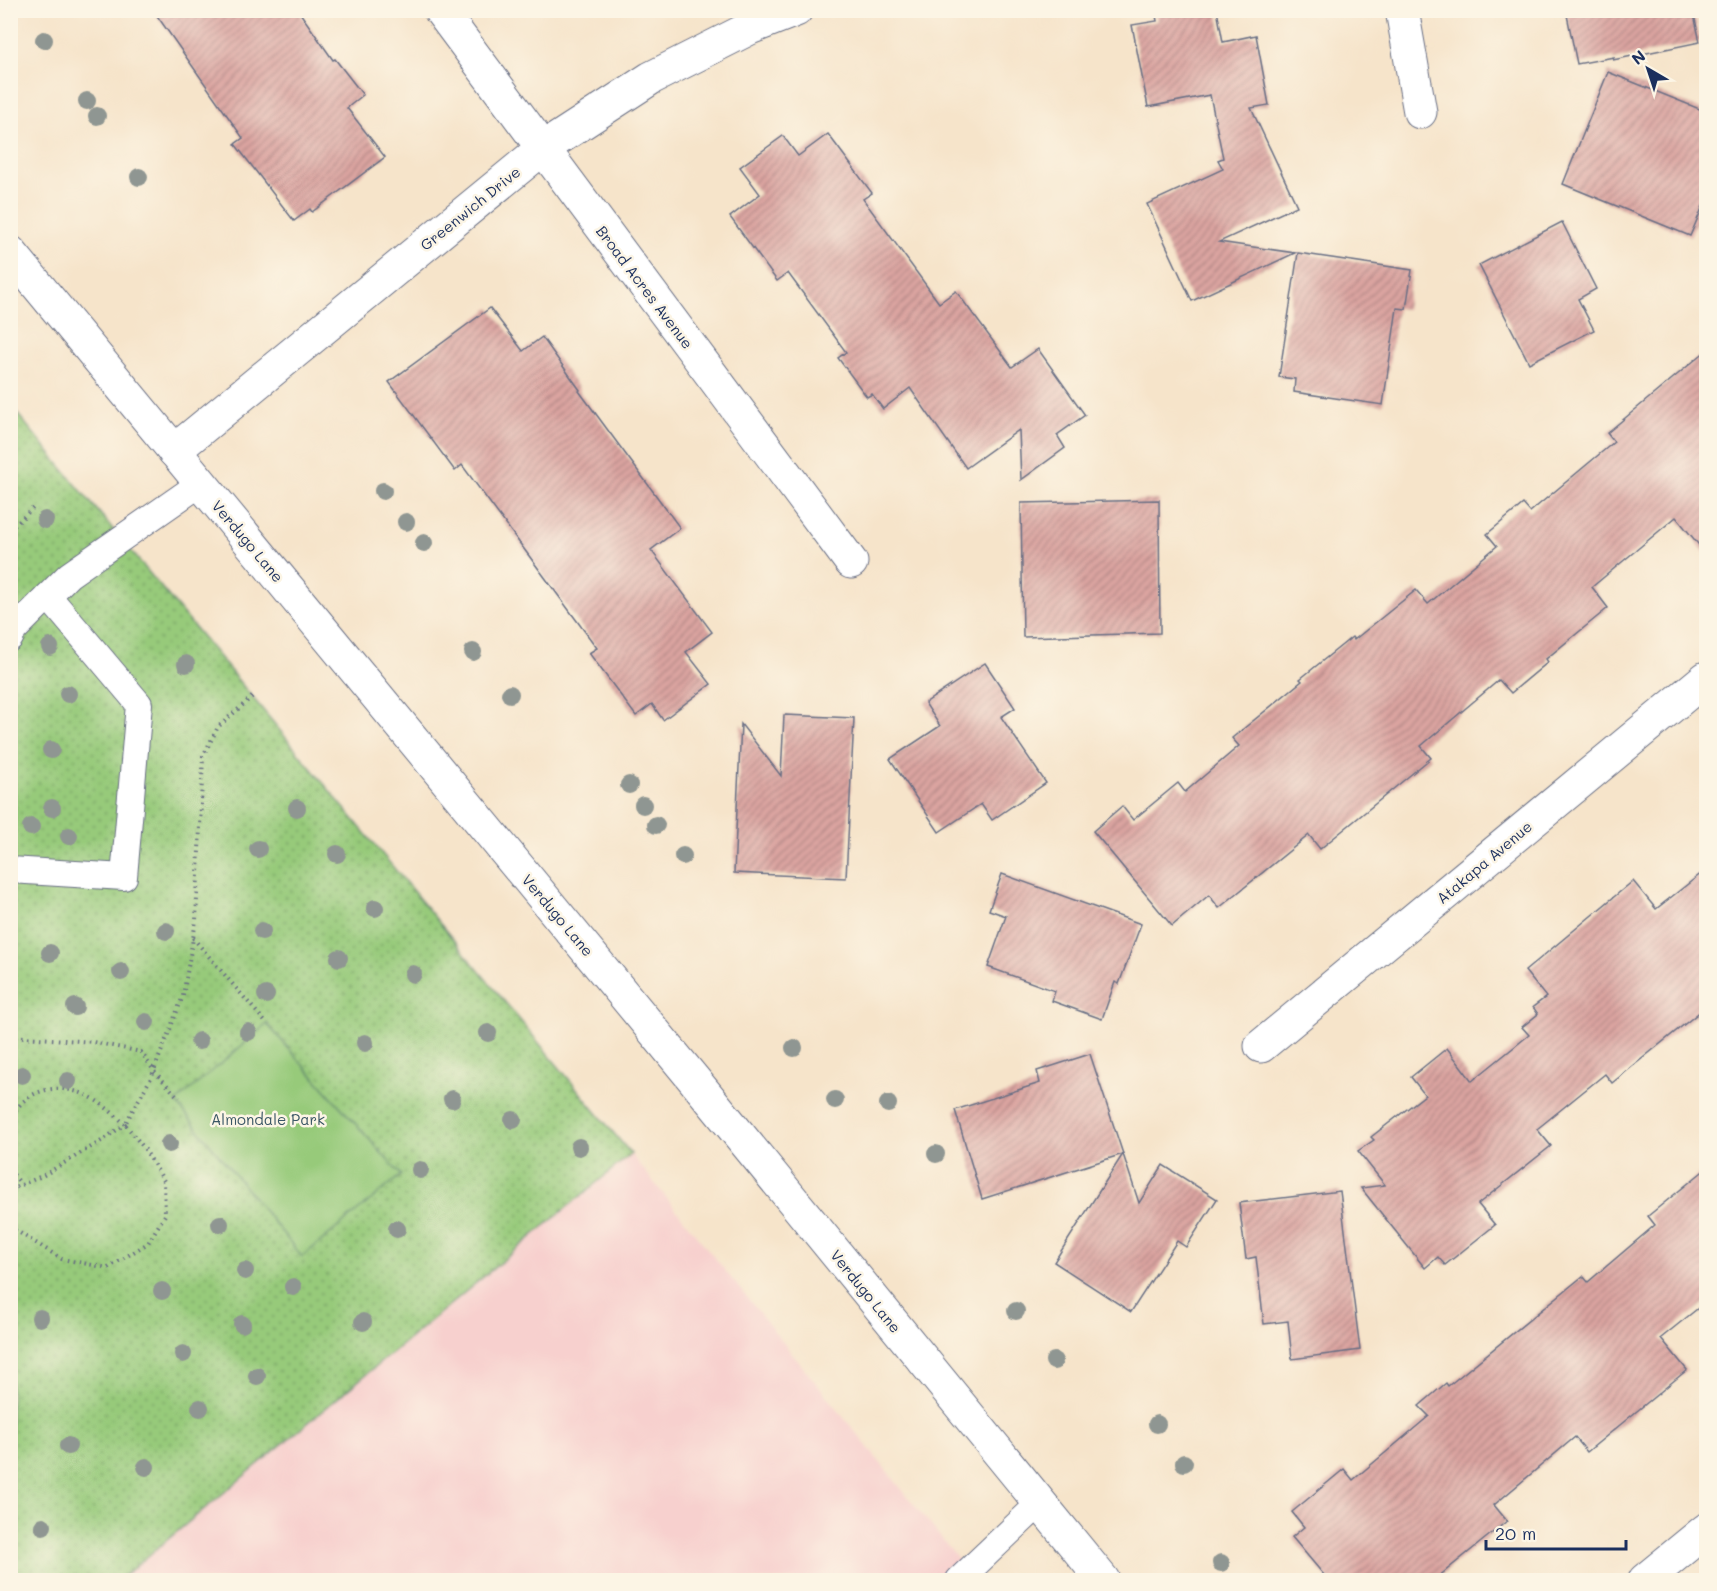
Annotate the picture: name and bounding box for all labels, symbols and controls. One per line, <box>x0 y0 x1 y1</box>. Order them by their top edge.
north arrow <box>1618 39 1678 99</box>
text: N <box>1627 45 1650 69</box>
street label: Greenwich Drive <box>416 161 524 255</box>
street label: Broad Acres Avenue <box>592 221 698 353</box>
street label: Verdugo Lane <box>208 496 288 586</box>
street label: Atakapa Avenue <box>1432 816 1536 908</box>
street label: Verdugo Lane <box>518 870 598 960</box>
park label: Almondale Park <box>211 1109 325 1129</box>
street label: Verdugo Lane <box>826 1245 906 1337</box>
scale bar <box>1486 1513 1626 1551</box>
text: 20 m <box>1495 1521 1536 1545</box>

